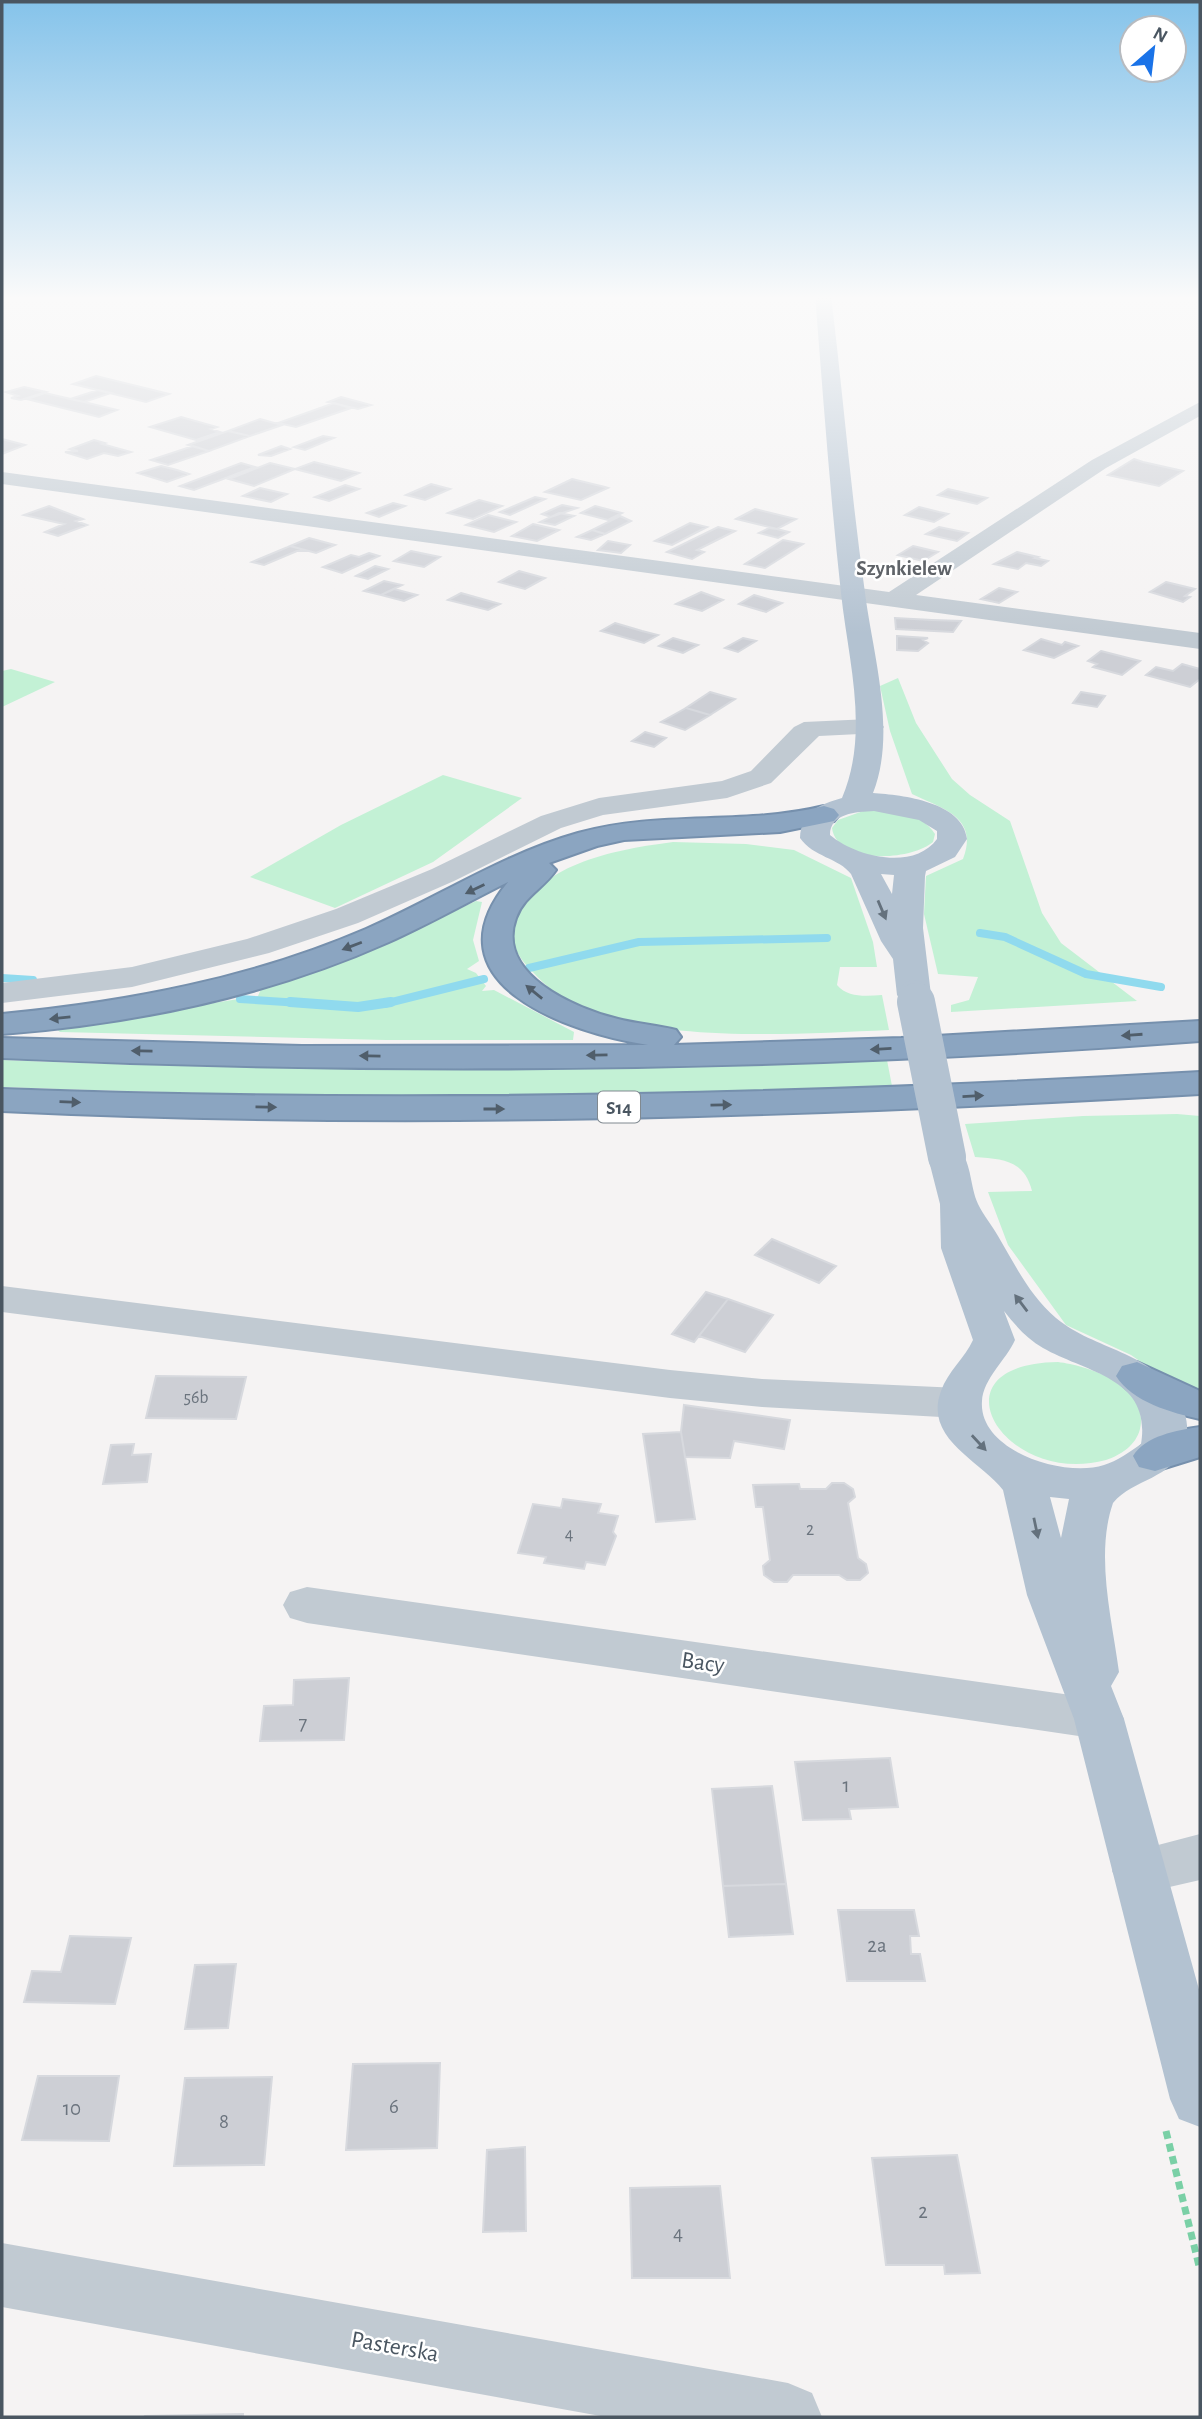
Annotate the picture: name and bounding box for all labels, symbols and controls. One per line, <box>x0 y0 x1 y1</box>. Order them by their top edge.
north arrow <box>1118 14 1188 84</box>
text: N <box>1150 24 1171 47</box>
district label: Szynkielew <box>856 558 952 579</box>
one-way arrow <box>465 883 485 894</box>
one-way arrow <box>877 899 888 920</box>
one-way arrow <box>341 940 362 951</box>
one-way arrow <box>525 984 543 999</box>
one-way arrow <box>49 1012 71 1023</box>
one-way arrow <box>1121 1030 1143 1041</box>
one-way arrow <box>869 1043 891 1054</box>
one-way arrow <box>131 1046 153 1057</box>
one-way arrow <box>586 1049 608 1061</box>
one-way arrow <box>358 1051 380 1062</box>
one-way arrow <box>962 1090 984 1101</box>
road number: S14 <box>598 1092 640 1122</box>
one-way arrow <box>59 1097 81 1108</box>
one-way arrow <box>711 1100 733 1111</box>
one-way arrow <box>256 1101 278 1113</box>
one-way arrow <box>483 1103 505 1115</box>
one-way arrow <box>1013 1294 1028 1312</box>
house number: 56b <box>183 1389 209 1407</box>
one-way arrow <box>970 1434 986 1451</box>
one-way arrow <box>1031 1517 1042 1539</box>
house number: 2 <box>806 1521 814 1539</box>
house number: 4 <box>565 1526 574 1544</box>
street label: Bacy <box>680 1648 726 1678</box>
house number: 7 <box>299 1713 308 1734</box>
house number: 1 <box>842 1775 850 1796</box>
house number: 2a <box>867 1935 887 1956</box>
house number: 6 <box>389 2096 399 2117</box>
house number: 10 <box>63 2098 81 2119</box>
house number: 8 <box>219 2111 229 2132</box>
house number: 2 <box>918 2201 928 2222</box>
house number: 4 <box>673 2223 683 2244</box>
street label: Pasterska <box>349 2327 440 2366</box>

